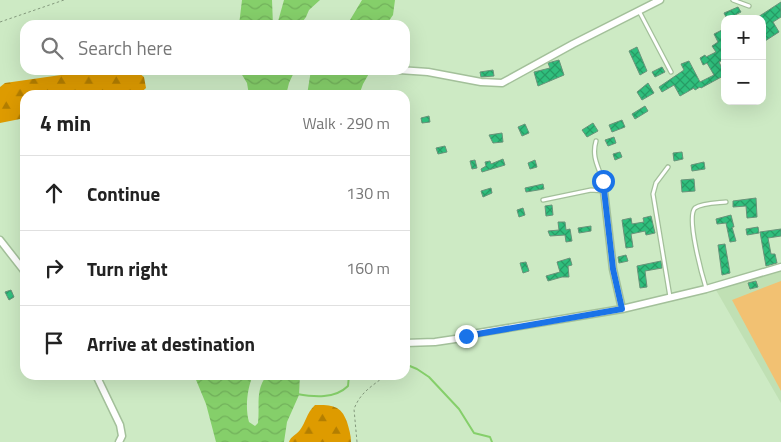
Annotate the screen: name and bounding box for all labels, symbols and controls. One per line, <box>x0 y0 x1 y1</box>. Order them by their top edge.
map controls <box>721 15 766 105</box>
button: + <box>721 15 766 60</box>
search box <box>20 20 410 75</box>
text: Search here <box>78 33 172 62</box>
icon: search <box>38 34 66 62</box>
button: − <box>721 60 766 105</box>
text: 4 min <box>40 107 91 139</box>
text: Walk · 290 m <box>302 111 390 135</box>
route start <box>592 170 615 193</box>
icon: ahead <box>40 179 68 207</box>
text: Continue <box>87 179 160 208</box>
text: 130 m <box>346 181 390 205</box>
icon: right <box>40 254 68 282</box>
text: Turn right <box>87 254 168 283</box>
text: 160 m <box>346 256 390 280</box>
route end <box>455 325 478 348</box>
icon: arrive <box>40 329 68 357</box>
text: Arrive at destination <box>87 329 255 358</box>

